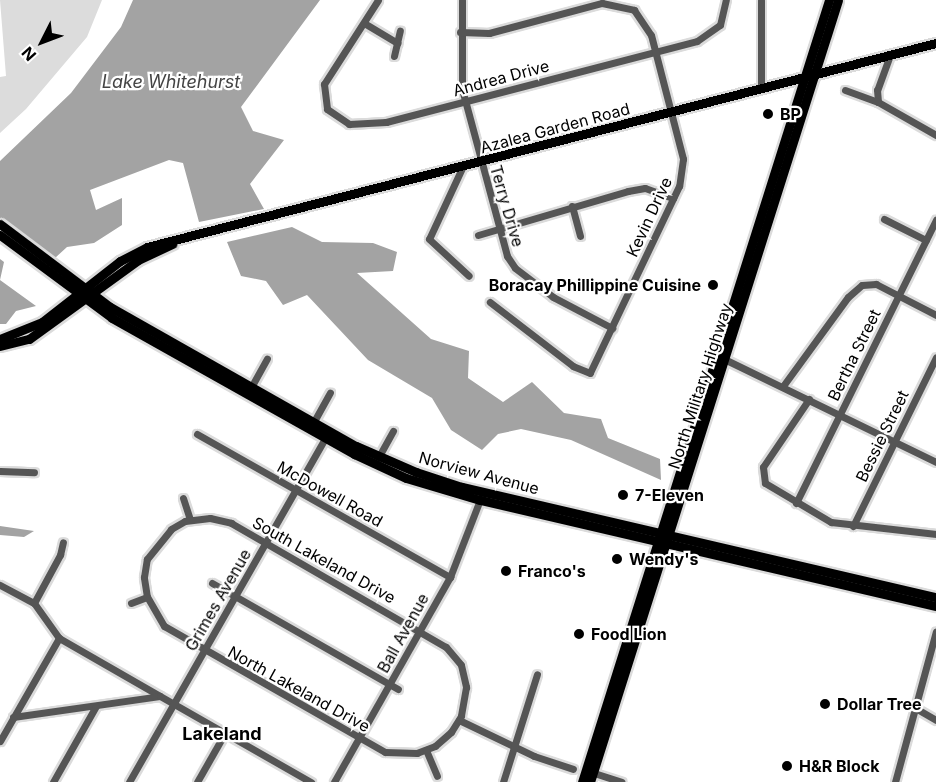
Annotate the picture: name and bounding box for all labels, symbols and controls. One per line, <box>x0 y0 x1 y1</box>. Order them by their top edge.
north arrow <box>12 12 72 72</box>
text: N <box>17 43 40 65</box>
street label: Andrea Drive <box>451 56 551 100</box>
water label: Lake Whitehurst <box>102 71 240 93</box>
street label: Azalea Garden Road <box>478 99 632 157</box>
place label: BP <box>780 104 801 124</box>
marker: BP <box>761 107 775 121</box>
street label: Terry Drive <box>486 163 528 249</box>
street label: Kevin Drive <box>622 174 676 260</box>
place label: Boracay Phillippine Cuisine <box>489 275 701 295</box>
marker: Boracay Phillippine Cuisine <box>706 278 720 292</box>
street label: North Military Highway <box>664 301 736 471</box>
street label: Bertha Street <box>824 306 884 404</box>
street label: Bessie Street <box>852 387 912 485</box>
street label: Norview Avenue <box>417 448 541 498</box>
street label: McDowell Road <box>274 457 386 531</box>
place label: 7-Eleven <box>635 485 704 505</box>
marker: 7-Eleven <box>616 488 630 502</box>
street label: South Lakeland Drive <box>249 513 399 607</box>
street label: Grimes Avenue <box>181 546 255 654</box>
place label: Wendy's <box>629 549 698 569</box>
marker: Wendy's <box>610 552 624 566</box>
place label: Franco's <box>518 561 586 581</box>
marker: Franco's <box>499 564 513 578</box>
street label: Ball Avenue <box>373 590 433 676</box>
place label: Food Lion <box>591 624 667 644</box>
marker: Food Lion <box>572 627 586 641</box>
street label: North Lakeland Drive <box>225 642 373 736</box>
place label: Dollar Tree <box>837 694 922 714</box>
marker: Dollar Tree <box>818 697 832 711</box>
district label: Lakeland <box>182 723 262 745</box>
place label: H&R Block <box>799 756 879 776</box>
marker: H&R Block <box>780 759 794 773</box>

